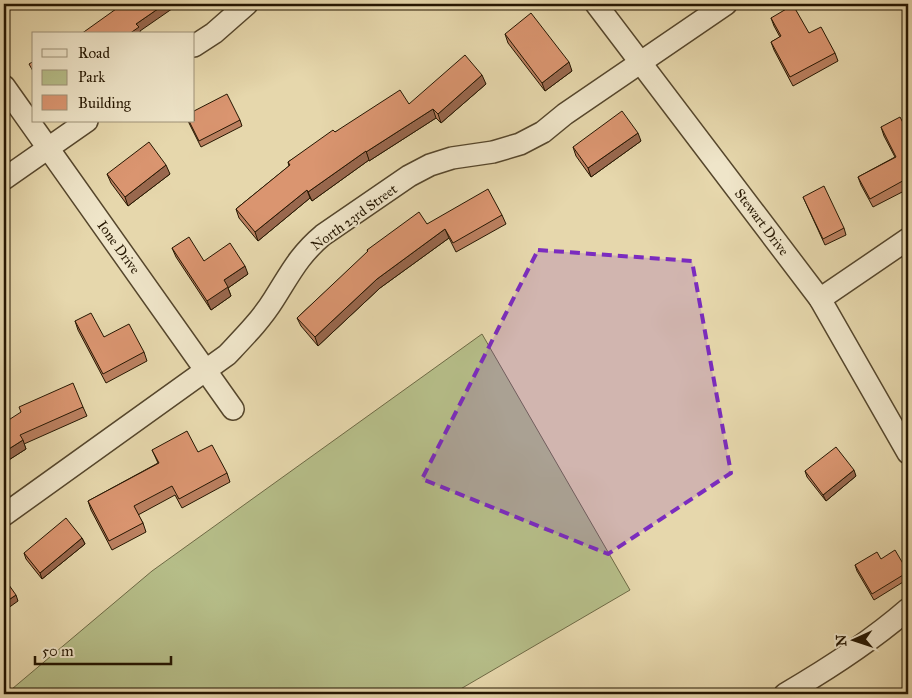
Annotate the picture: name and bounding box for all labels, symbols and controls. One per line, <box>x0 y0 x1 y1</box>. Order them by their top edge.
legend <box>32 32 195 122</box>
text: Road <box>78 44 110 62</box>
text: Park <box>78 68 105 86</box>
text: Building <box>78 94 132 112</box>
street label: North 23rd Street <box>308 180 401 254</box>
street label: Stewart Drive <box>731 185 792 259</box>
street label: Ione Drive <box>94 217 144 277</box>
north arrow <box>830 616 880 666</box>
scale bar <box>35 633 171 665</box>
text: N <box>833 634 850 647</box>
text: 50 m <box>42 642 74 660</box>

